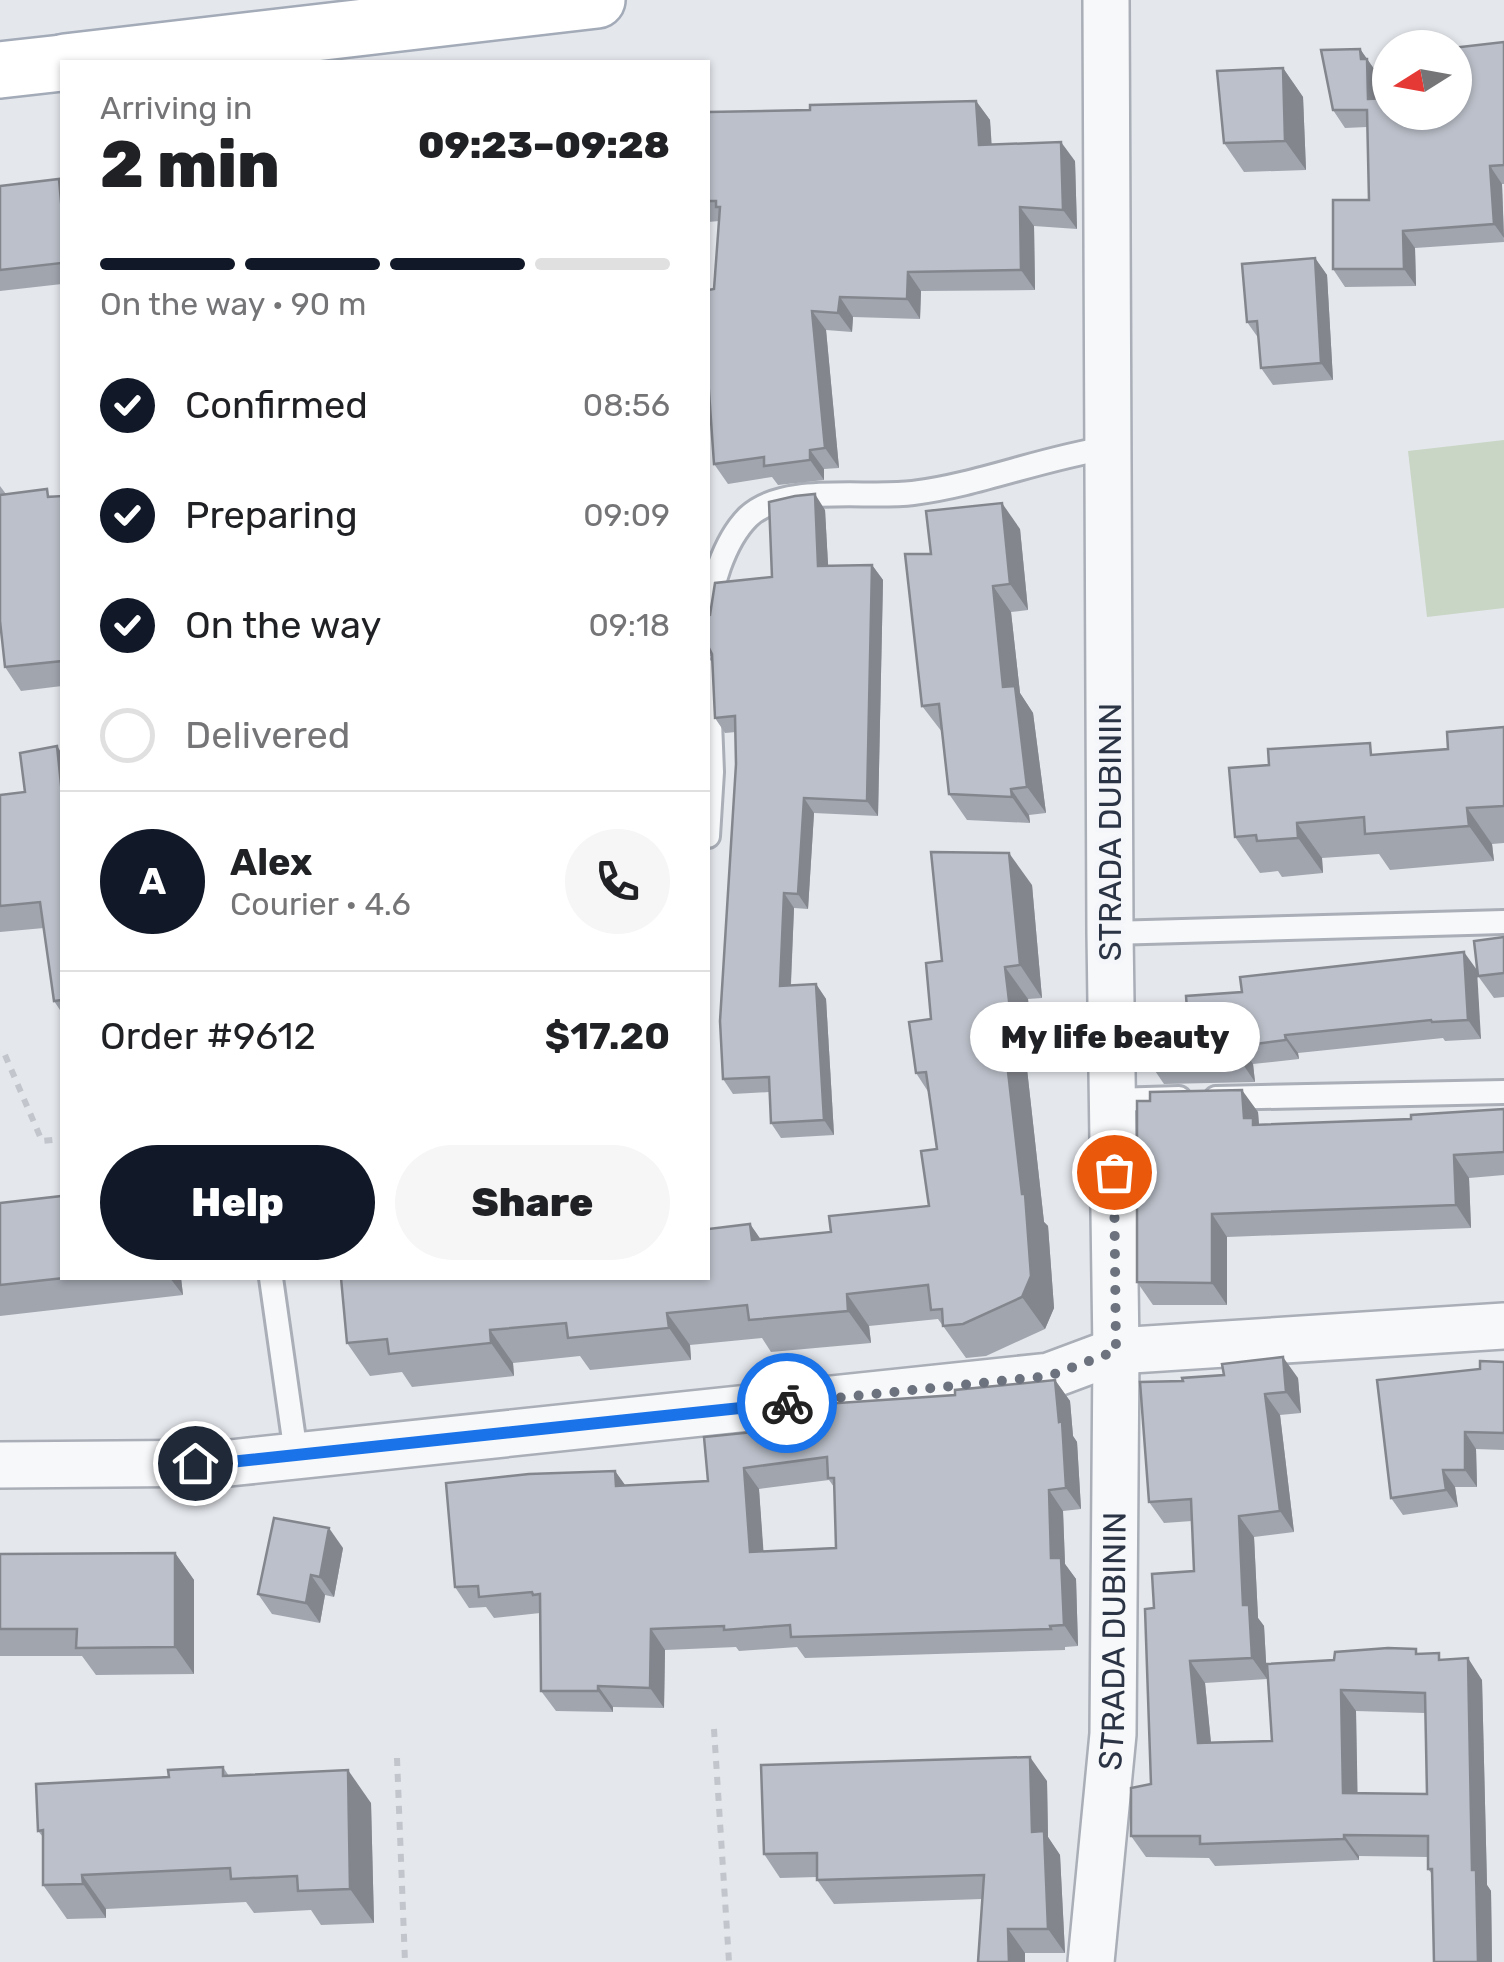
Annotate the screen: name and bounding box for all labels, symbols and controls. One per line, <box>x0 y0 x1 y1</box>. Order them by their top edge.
north arrow <box>1372 30 1472 130</box>
map controls <box>1372 30 1472 130</box>
text: Arriving in <box>100 89 252 127</box>
text: 09:23–09:28 <box>418 122 670 168</box>
text: 2 min <box>100 126 280 203</box>
text: On the way · 90 m <box>100 285 366 323</box>
icon: check <box>100 378 155 433</box>
text: Confirmed <box>185 382 368 428</box>
text: 08:56 <box>583 386 670 424</box>
icon: check <box>100 488 155 543</box>
text: Preparing <box>185 492 358 538</box>
text: 09:09 <box>583 496 670 534</box>
icon: check <box>100 598 155 653</box>
text: On the way <box>185 602 381 648</box>
text: 09:18 <box>588 606 670 644</box>
street label: STRADA DUBININ <box>1091 703 1129 961</box>
text: Delivered <box>185 712 350 758</box>
button: phone <box>565 829 670 934</box>
text: Alex <box>230 839 312 885</box>
text: A <box>139 858 166 904</box>
text: Courier · 4.6 <box>230 885 411 923</box>
callout: My life beauty <box>969 1002 1259 1072</box>
text: Order #9612 <box>100 1013 316 1059</box>
text: $17.20 <box>545 1013 670 1059</box>
text: My life beauty <box>1001 1018 1229 1056</box>
pin <box>1072 1130 1157 1215</box>
button: Help <box>100 1145 375 1260</box>
button: Share <box>395 1145 670 1260</box>
icon: bag <box>1087 1145 1142 1200</box>
courier <box>737 1353 837 1453</box>
icon: bike <box>760 1376 815 1431</box>
pin <box>153 1421 238 1506</box>
icon: home <box>168 1436 223 1491</box>
street label: STRADA DUBININ <box>1091 1512 1134 1772</box>

